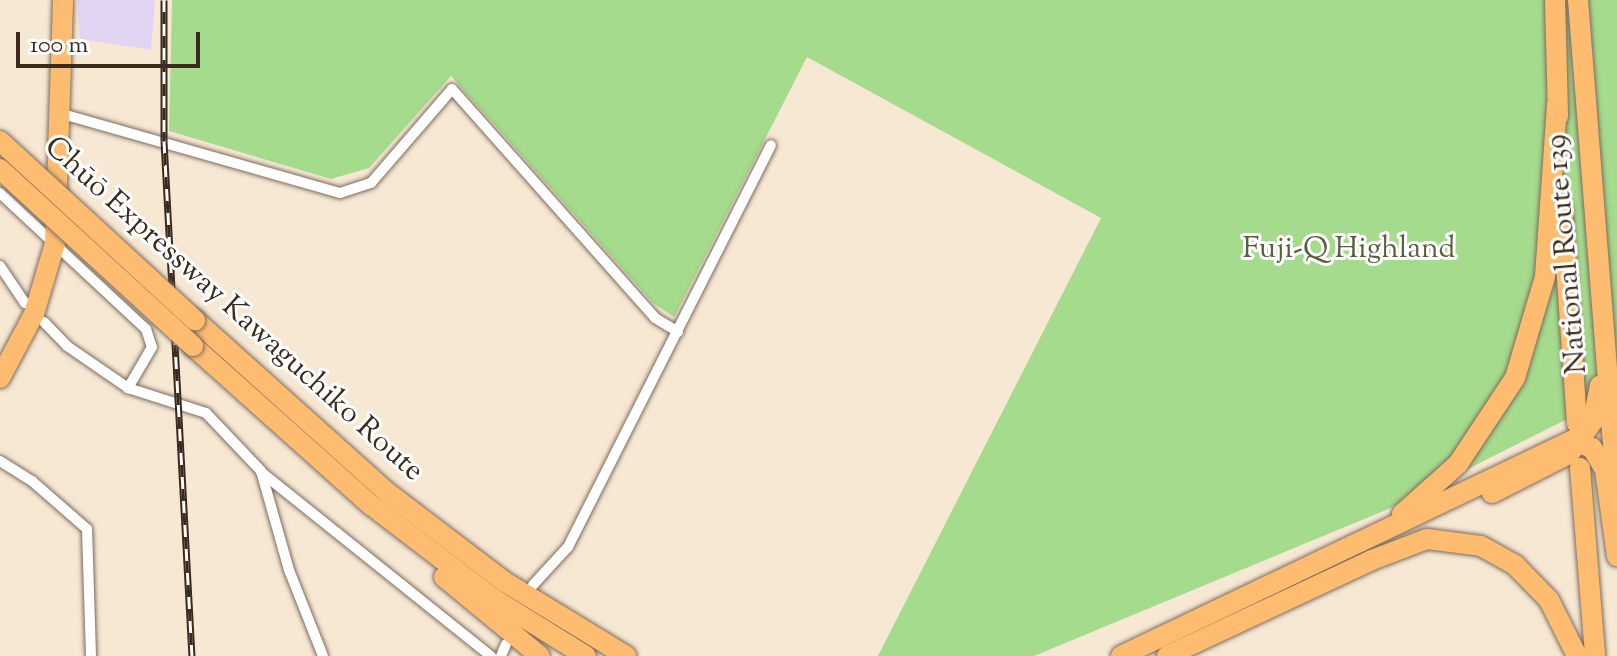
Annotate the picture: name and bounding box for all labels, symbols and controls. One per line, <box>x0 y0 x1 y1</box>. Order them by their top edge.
scale bar <box>20 16 204 66</box>
text: 100 m <box>30 29 88 63</box>
street label: Chūō Expressway Kawaguchiko Route <box>36 130 430 490</box>
street label: National Route 139 <box>1540 133 1596 375</box>
park label: Fuji-Q Highland <box>1243 232 1455 268</box>

